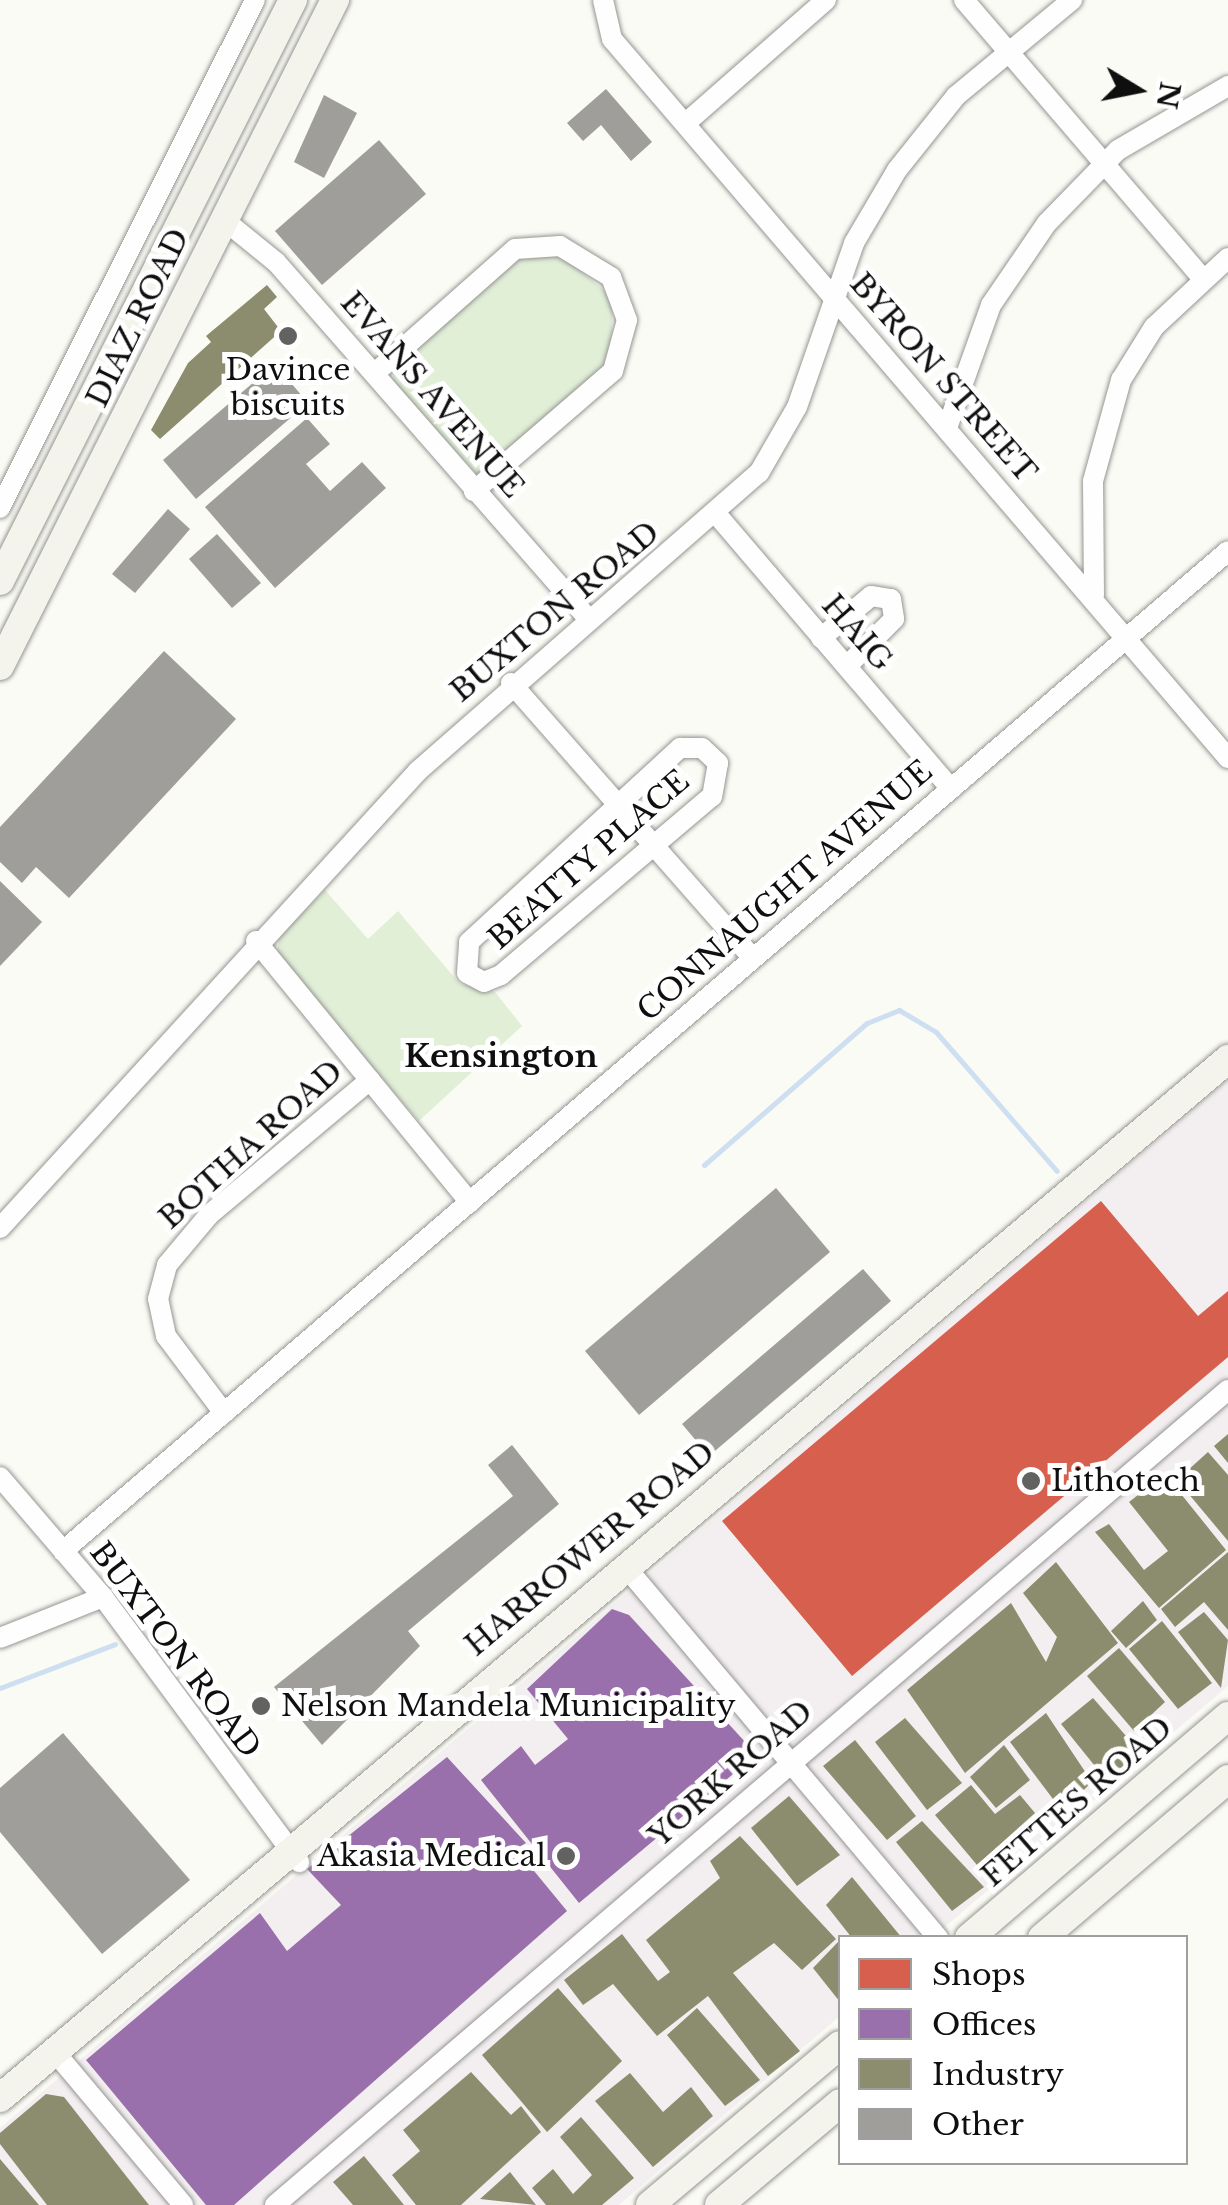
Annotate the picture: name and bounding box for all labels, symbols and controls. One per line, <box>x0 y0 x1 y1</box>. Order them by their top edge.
north arrow <box>1088 40 1188 140</box>
text: N <box>1149 79 1188 111</box>
street label: DIAZ ROAD <box>79 223 197 413</box>
street label: BYRON STREET <box>842 266 1044 490</box>
street label: EVANS AVENUE <box>333 284 531 506</box>
marker: Davince biscuits <box>277 325 299 347</box>
place label: Davince biscuits <box>226 352 350 422</box>
street label: BUXTON ROAD <box>444 514 666 710</box>
street label: HAIG <box>814 588 900 678</box>
street label: CONNAUGHT AVENUE <box>630 753 940 1029</box>
street label: BEATTY PLACE <box>481 763 697 957</box>
district label: Kensington <box>404 1037 598 1075</box>
street label: BOTHA ROAD <box>152 1053 350 1237</box>
street label: HARROWER ROAD <box>458 1434 722 1664</box>
place label: Lithotech <box>1051 1463 1200 1499</box>
marker: Lithotech <box>1020 1470 1042 1492</box>
street label: BUXTON ROAD <box>82 1535 268 1765</box>
place label: Nelson Mandela Municipality <box>281 1688 736 1724</box>
street label: YORK ROAD <box>642 1693 820 1855</box>
marker: Nelson Mandela Municipality <box>250 1695 272 1717</box>
street label: FETTES ROAD <box>975 1710 1179 1894</box>
place label: Akasia Medical <box>317 1838 546 1874</box>
marker: Akasia Medical <box>555 1845 577 1867</box>
legend <box>838 1935 1188 2165</box>
text: Shops <box>932 1956 1026 1993</box>
text: Offices <box>932 2006 1036 2043</box>
text: Industry <box>932 2056 1064 2093</box>
text: Other <box>932 2106 1024 2143</box>

